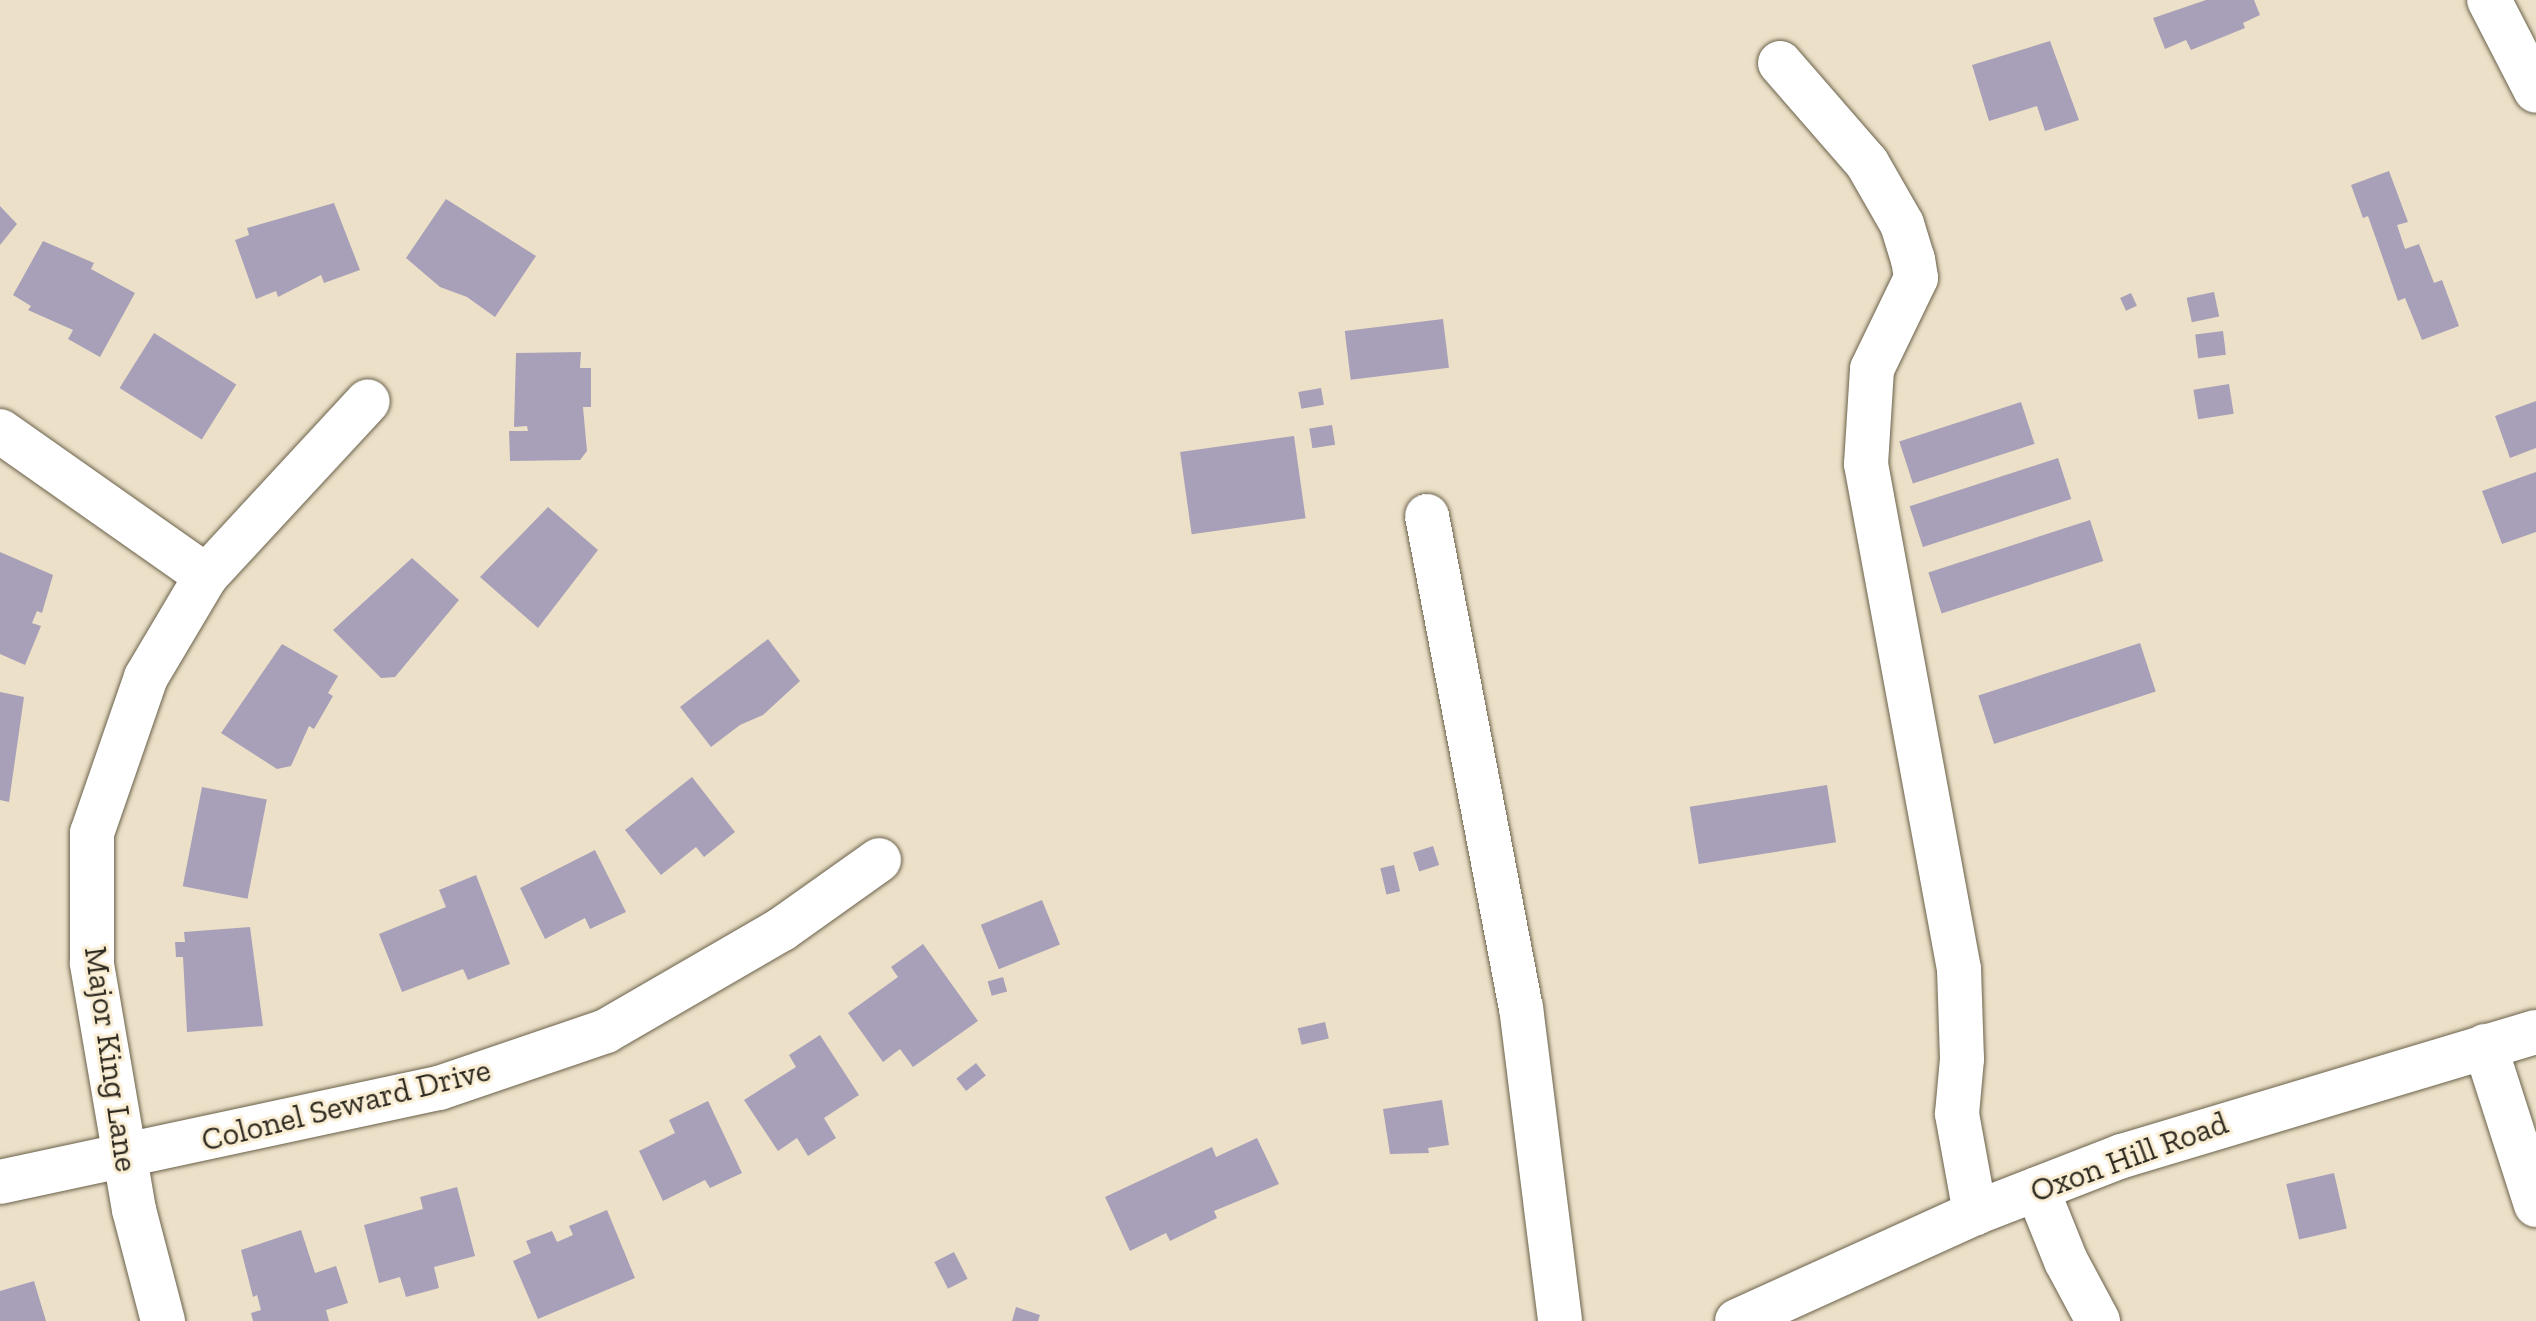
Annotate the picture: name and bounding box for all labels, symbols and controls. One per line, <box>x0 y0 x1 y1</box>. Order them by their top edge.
street label: Major King Lane <box>76 944 146 1174</box>
street label: Colonel Seward Drive <box>197 1051 495 1159</box>
street label: Oxon Hill Road <box>2025 1104 2233 1210</box>

